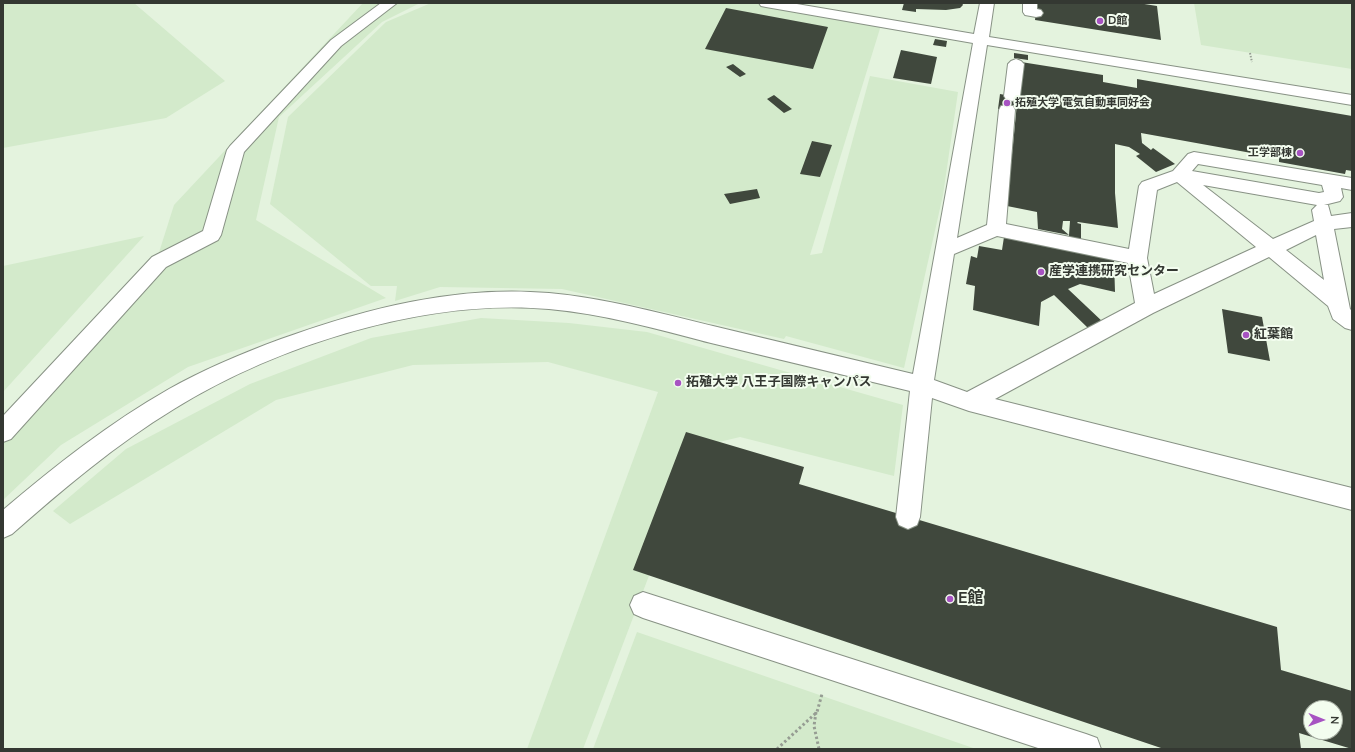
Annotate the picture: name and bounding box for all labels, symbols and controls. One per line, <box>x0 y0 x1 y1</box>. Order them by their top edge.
place label: D館 <box>1108 14 1127 28</box>
marker: D館 <box>1095 16 1105 26</box>
place label: 拓殖大学 電気自動車同好会 <box>1015 96 1150 110</box>
marker: 拓殖大学 電気自動車同好会 <box>1002 98 1012 108</box>
place label: 工学部棟 <box>1248 146 1292 160</box>
marker: 工学部棟 <box>1295 148 1305 158</box>
place label: 産学連携研究センター <box>1049 264 1179 280</box>
marker: 産学連携研究センター <box>1036 267 1046 277</box>
place label: 紅葉館 <box>1254 327 1293 343</box>
marker: 紅葉館 <box>1241 330 1251 340</box>
place label: 拓殖大学 八王子国際キャンパス <box>686 375 872 391</box>
marker: 拓殖大学 八王子国際キャンパス <box>673 378 683 388</box>
place label: E館 <box>958 589 984 609</box>
marker: E館 <box>945 594 955 604</box>
north arrow <box>1303 700 1343 740</box>
text: N <box>1327 716 1342 724</box>

